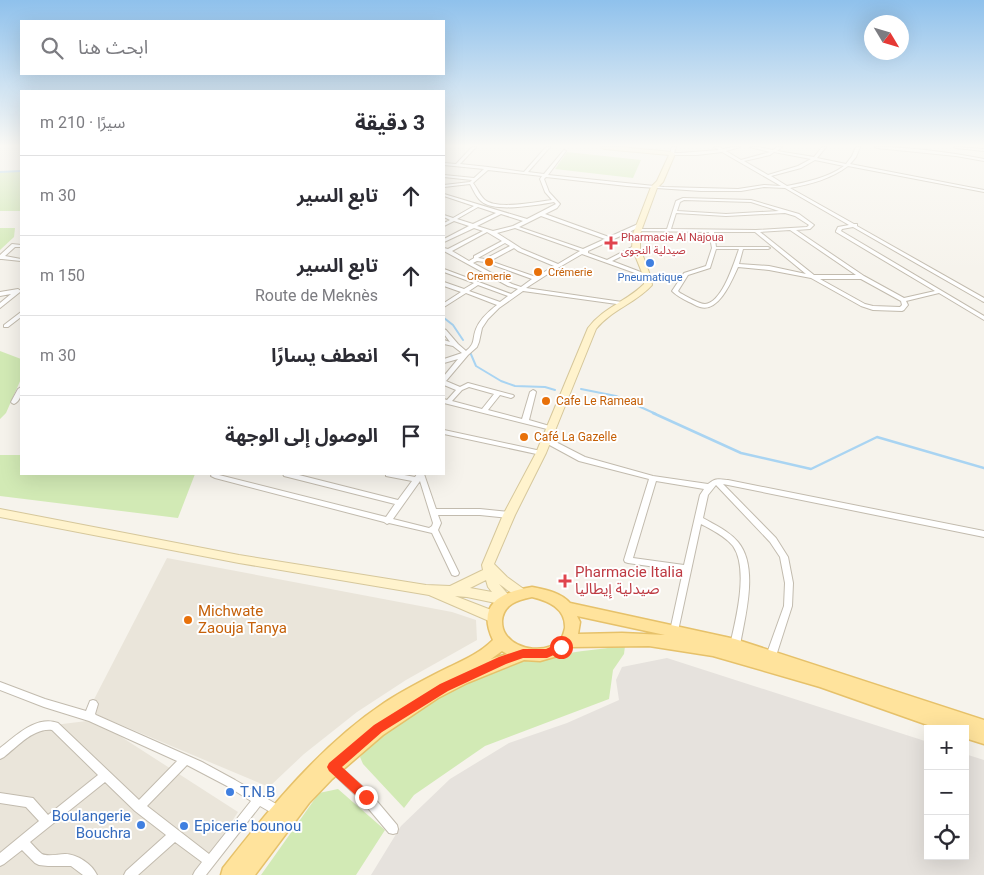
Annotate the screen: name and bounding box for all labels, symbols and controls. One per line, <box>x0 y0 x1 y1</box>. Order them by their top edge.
north arrow <box>864 15 909 60</box>
search box <box>20 20 445 75</box>
icon: search <box>38 34 66 62</box>
text: ابحث هنا <box>78 36 148 59</box>
text: 3 دقيقة <box>355 111 425 135</box>
text: سيرًا · 210 m <box>40 113 125 132</box>
icon: ahead <box>397 182 425 210</box>
text: تابع السير <box>297 184 378 207</box>
text: 30 m <box>40 186 76 205</box>
place label: Pharmacie Al Najoua صيدلية النجوى <box>621 231 724 257</box>
marker: Pharmacie Al Najoua صيدلية النجوى <box>605 237 617 249</box>
text: تابع السير <box>297 254 378 277</box>
marker: Cremerie <box>483 256 495 268</box>
marker: Pneumatique <box>644 257 656 269</box>
icon: ahead <box>397 262 425 290</box>
text: 150 m <box>40 266 85 285</box>
marker: Crémerie <box>532 266 544 278</box>
place label: Crémerie <box>548 266 593 279</box>
place label: Cremerie <box>467 270 511 283</box>
place label: Pneumatique <box>618 271 683 284</box>
text: Route de Meknès <box>255 286 378 305</box>
icon: left <box>397 342 425 370</box>
text: انعطف يسارًا <box>271 344 378 367</box>
text: 30 m <box>40 346 76 365</box>
place label: Cafe Le Rameau <box>556 394 643 408</box>
marker: Cafe Le Rameau <box>540 395 552 407</box>
icon: arrive <box>397 422 425 450</box>
text: الوصول إلى الوجهة <box>225 424 378 447</box>
place label: Café La Gazelle <box>534 430 617 444</box>
marker: Café La Gazelle <box>518 431 530 443</box>
place label: Pharmacie Italia صيدلية إيطاليا <box>575 563 683 599</box>
marker: Pharmacie Italia صيدلية إيطاليا <box>559 575 571 587</box>
place label: Michwate Zaouja Tanya <box>198 602 287 637</box>
marker: Michwate Zaouja Tanya <box>182 614 194 626</box>
route start <box>550 636 573 659</box>
map controls <box>924 725 969 860</box>
button: + <box>924 725 969 770</box>
button: − <box>924 770 969 815</box>
place label: T.N.B <box>240 783 275 801</box>
marker: T.N.B <box>224 786 236 798</box>
route end <box>355 786 378 809</box>
place label: Boulangerie Bouchra <box>52 807 131 842</box>
button: locate <box>924 815 969 860</box>
place label: Epicerie bounou <box>194 817 301 835</box>
marker: Boulangerie Bouchra <box>135 819 147 831</box>
marker: Epicerie bounou <box>178 820 190 832</box>

